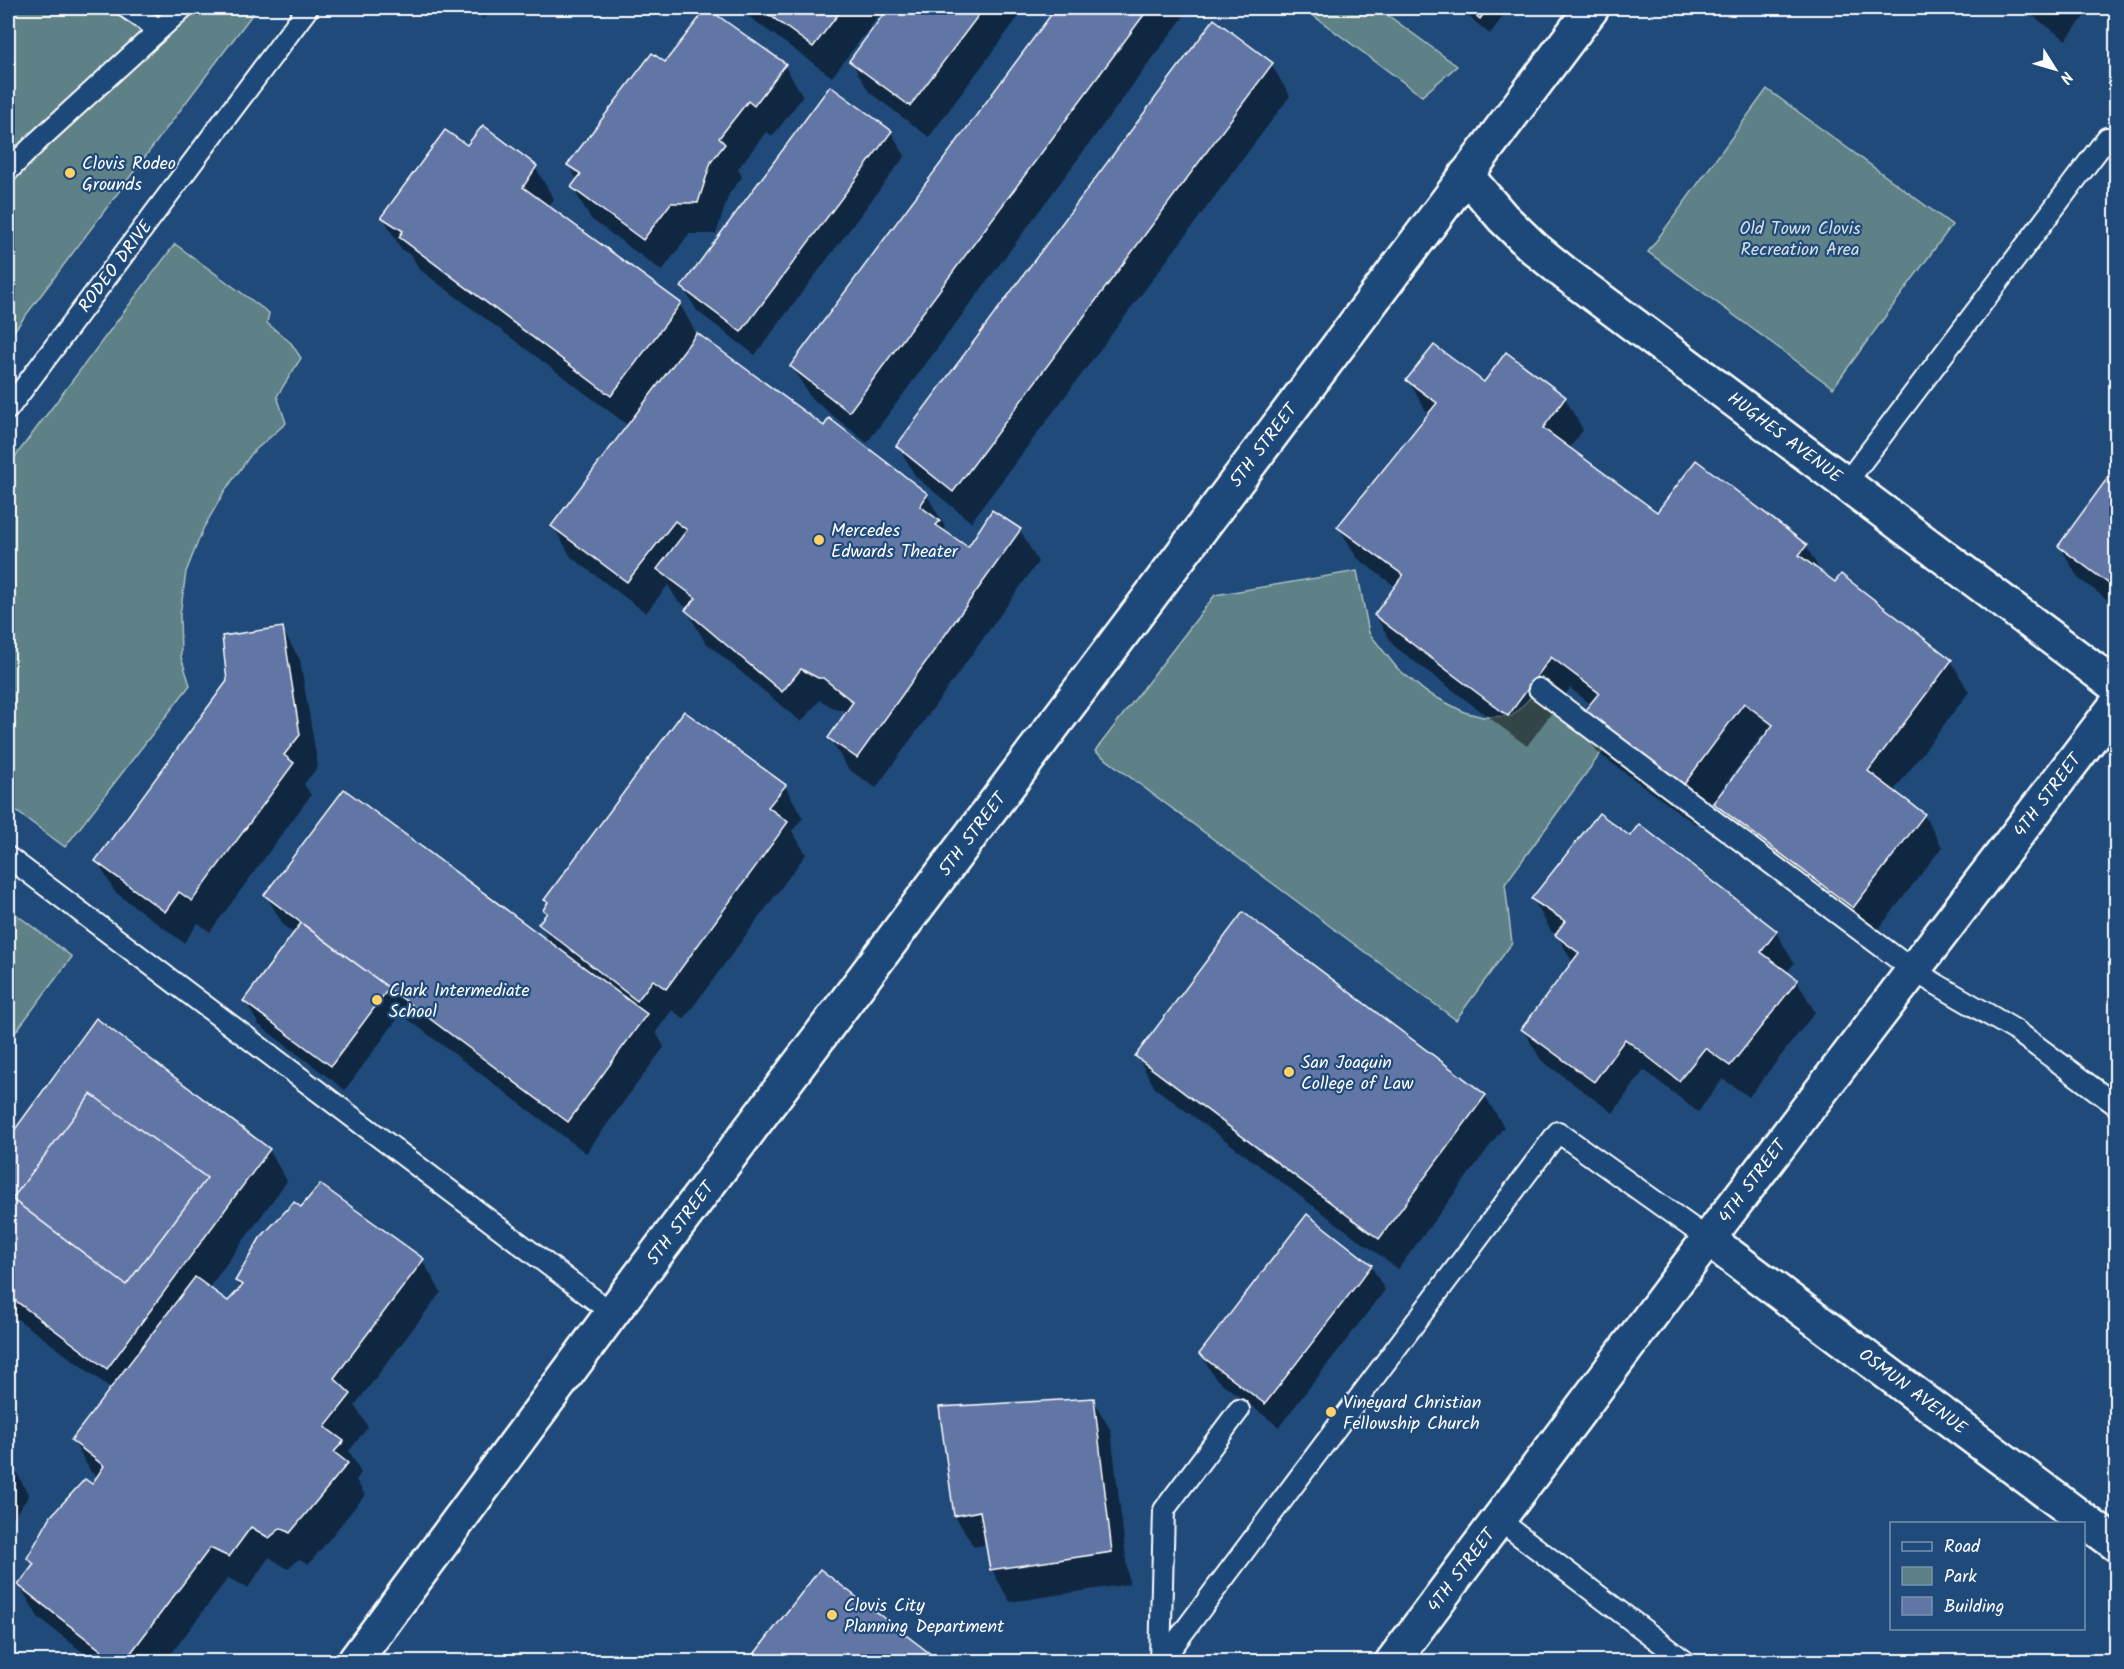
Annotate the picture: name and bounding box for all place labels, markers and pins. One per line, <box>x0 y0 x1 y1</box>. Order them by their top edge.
place label: Clovis Rodeo Grounds <box>82 150 176 200</box>
marker: Clovis Rodeo Grounds <box>63 166 77 180</box>
place label: Mercedes Edwards Theater <box>831 517 959 567</box>
marker: Mercedes Edwards Theater <box>812 533 826 547</box>
place label: Clark Intermediate School <box>389 977 530 1027</box>
marker: Clark Intermediate School <box>370 993 384 1007</box>
place label: San Joaquin College of Law <box>1301 1049 1414 1099</box>
marker: San Joaquin College of Law <box>1282 1065 1296 1079</box>
place label: Vineyard Christian Fellowship Church <box>1343 1389 1481 1439</box>
marker: Vineyard Christian Fellowship Church <box>1324 1405 1338 1419</box>
place label: Clovis City Planning Department <box>844 1592 1005 1642</box>
marker: Clovis City Planning Department <box>825 1608 839 1622</box>

